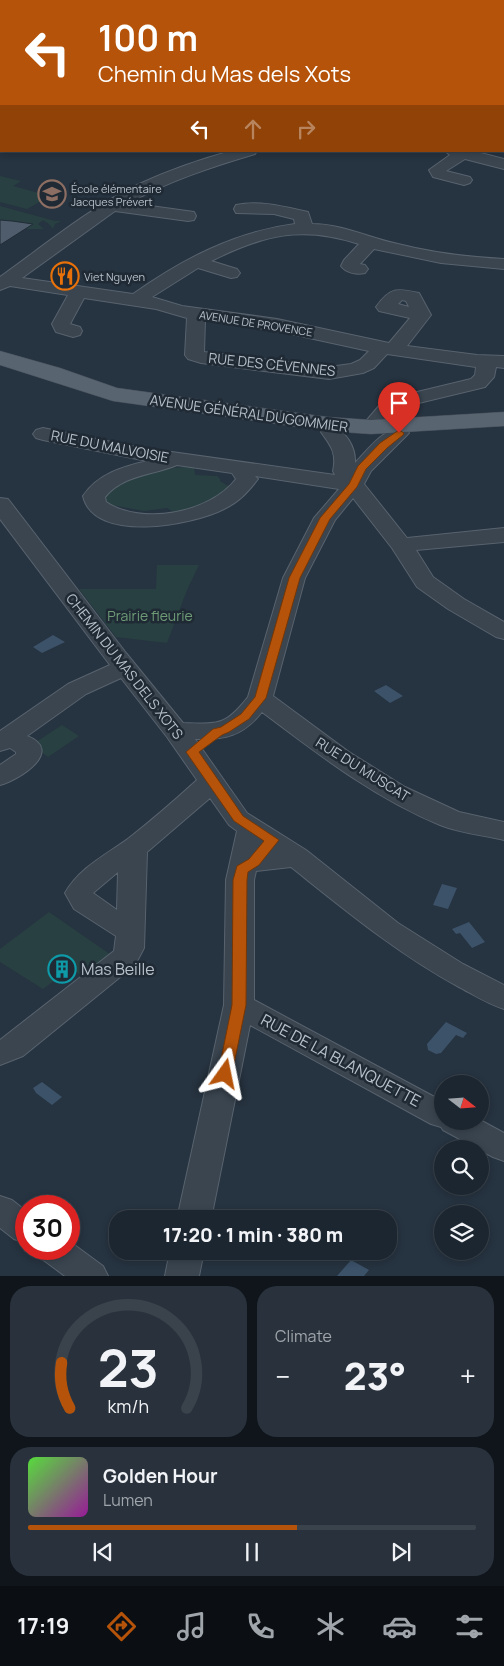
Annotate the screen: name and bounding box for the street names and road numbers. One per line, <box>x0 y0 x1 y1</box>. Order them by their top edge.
street label: AVENUE DE PROVENCE <box>198 307 314 339</box>
street label: RUE DES CÉVENNES <box>208 348 337 380</box>
street label: AVENUE GÉNÉRAL DUGOMMIER <box>149 390 349 436</box>
street label: RUE DU MALVOISIE <box>49 425 171 467</box>
street label: CHEMIN DU MAS DELS XOTS <box>62 589 188 743</box>
street label: RUE DU MUSCAT <box>312 732 414 806</box>
street label: RUE DE LA BLANQUETTE <box>257 1008 425 1112</box>

